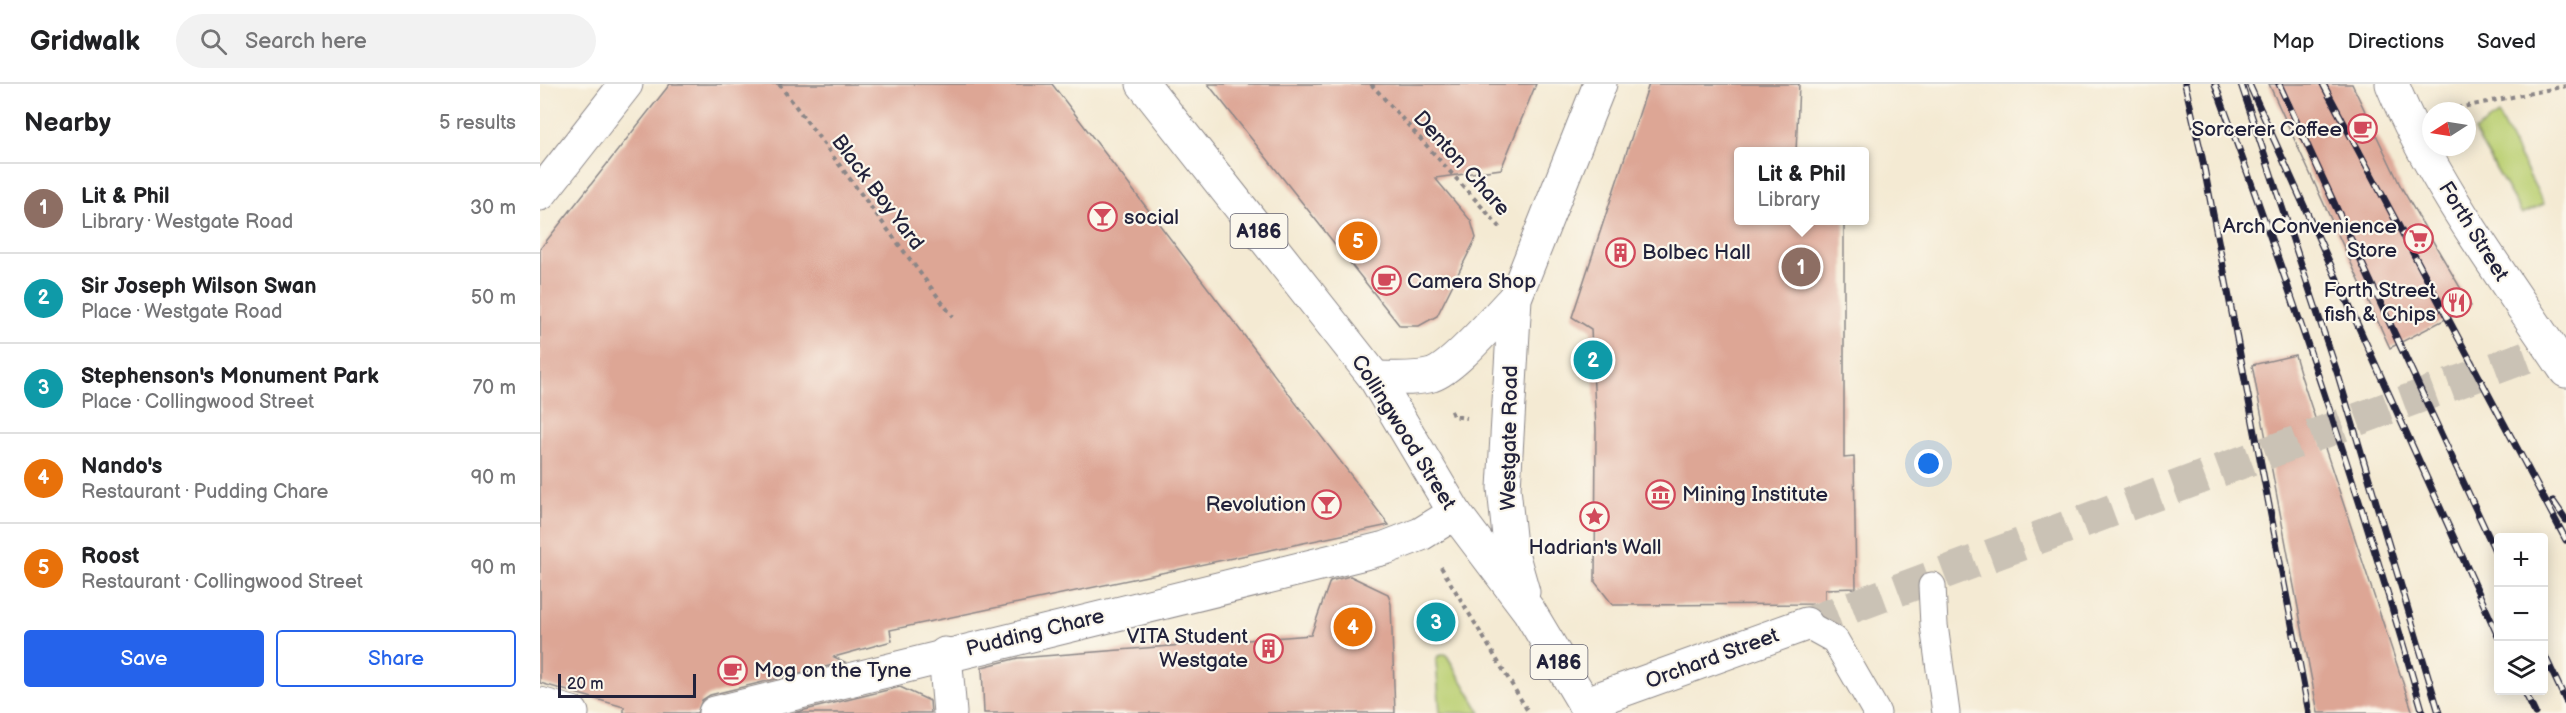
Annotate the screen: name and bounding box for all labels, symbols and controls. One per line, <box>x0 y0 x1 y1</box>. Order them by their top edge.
search box <box>176 14 596 68</box>
text: Gridwalk <box>30 25 140 58</box>
icon: search <box>197 25 230 58</box>
text: Search here <box>245 28 367 55</box>
text: Map <box>2272 29 2315 54</box>
text: Directions <box>2348 29 2444 54</box>
text: Saved <box>2477 29 2536 54</box>
north arrow <box>2422 102 2476 156</box>
street label: Denton Chare <box>1408 106 1515 221</box>
text: Nearby <box>24 108 111 139</box>
text: 5 results <box>439 111 516 135</box>
cafe icon: Sorcerer Coffee <box>2347 113 2379 145</box>
place label: Sorcerer Coffee <box>2191 117 2342 142</box>
street label: Black Boy Yard <box>826 130 929 255</box>
popup <box>1734 147 1869 225</box>
text: Lit & Phil <box>1757 161 1846 188</box>
street label: Forth Street <box>2433 177 2514 286</box>
text: Lit & Phil <box>81 183 170 210</box>
text: Library <box>1757 188 1820 212</box>
text: 1 <box>39 196 48 220</box>
text: 30 m <box>470 196 516 220</box>
bar icon: social <box>1087 201 1119 233</box>
place label: social <box>1124 205 1179 230</box>
text: Library · Westgate Road <box>81 210 293 234</box>
road number: A186 <box>1230 214 1288 248</box>
place label: Arch Convenience Store <box>2223 214 2397 263</box>
pin: 5 <box>1338 218 1378 264</box>
supermarket icon: Arch Convenience Store <box>2402 222 2434 254</box>
building icon: Bolbec Hall <box>1605 236 1637 268</box>
place label: Bolbec Hall <box>1642 240 1751 265</box>
pin: 1 <box>1782 244 1820 290</box>
cafe icon: Camera Shop <box>1370 265 1402 297</box>
place label: Camera Shop <box>1407 269 1536 294</box>
text: Sir Joseph Wilson Swan <box>81 273 317 300</box>
place label: Forth Street fish & Chips <box>2323 278 2437 327</box>
text: 2 <box>38 286 49 310</box>
text: 50 m <box>471 286 516 310</box>
restaurant icon: Forth Street fish & Chips <box>2441 286 2473 318</box>
text: Place · Westgate Road <box>81 300 282 324</box>
pin: 2 <box>1574 338 1612 382</box>
street label: Collingwood Street <box>1346 350 1462 515</box>
text: Stephenson's Monument Park <box>81 363 379 390</box>
street label: Westgate Road <box>1496 365 1523 511</box>
text: 3 <box>38 376 49 400</box>
text: 70 m <box>472 376 516 400</box>
text: Place · Collingwood Street <box>81 390 314 414</box>
your location <box>1914 449 1943 478</box>
text: Nando's <box>81 453 162 480</box>
text: 4 <box>38 466 49 490</box>
text: 90 m <box>471 466 516 490</box>
museum icon: Mining Institute <box>1645 478 1677 510</box>
text: Restaurant · Pudding Chare <box>81 480 328 504</box>
place label: Mining Institute <box>1682 482 1828 507</box>
bar icon: Revolution <box>1311 488 1343 520</box>
place label: Revolution <box>1205 492 1306 517</box>
place icon: Hadrian's Wall <box>1579 500 1611 532</box>
map controls <box>2494 533 2548 695</box>
button: + <box>2494 533 2548 587</box>
place label: Hadrian's Wall <box>1529 535 1661 560</box>
text: Roost <box>81 543 139 570</box>
text: 5 <box>38 556 49 580</box>
text: 90 m <box>471 556 516 580</box>
text: Restaurant · Collingwood Street <box>81 570 363 594</box>
button: − <box>2494 587 2548 641</box>
pin: 3 <box>1416 600 1456 644</box>
street label: Pudding Chare <box>963 603 1107 662</box>
pin: 4 <box>1334 604 1372 650</box>
street label: Orchard Street <box>1642 623 1783 694</box>
place label: VITA Student Westgate <box>1126 624 1249 673</box>
button: Save <box>24 630 264 687</box>
button: Share <box>276 630 516 687</box>
building icon: VITA Student Westgate <box>1253 632 1285 664</box>
button: layers <box>2494 641 2548 695</box>
road number: A186 <box>1530 645 1588 679</box>
cafe icon: Mog on the Tyne <box>717 654 749 686</box>
place label: Mog on the Tyne <box>754 658 912 683</box>
scale bar <box>558 671 696 698</box>
text: 20 m <box>567 675 603 694</box>

